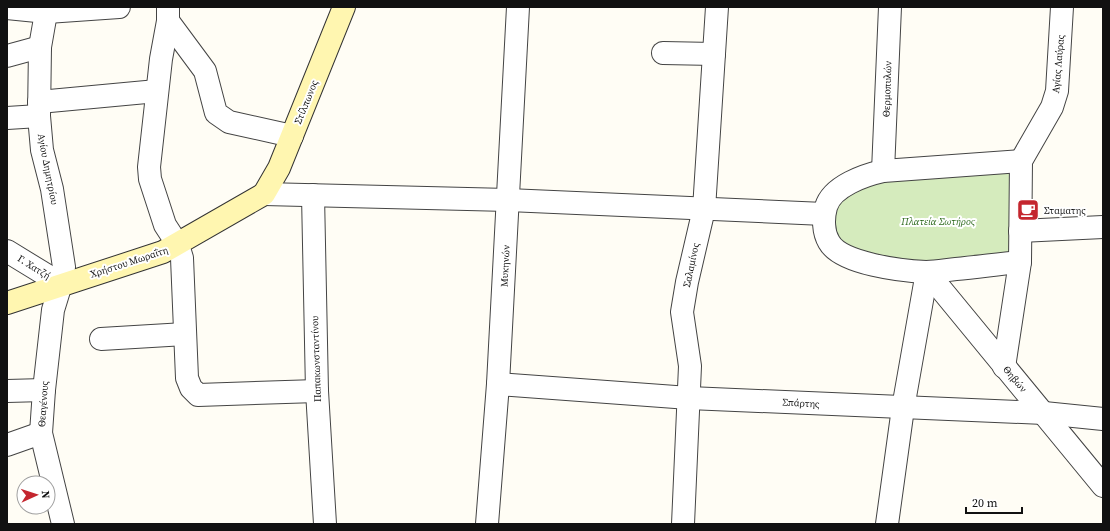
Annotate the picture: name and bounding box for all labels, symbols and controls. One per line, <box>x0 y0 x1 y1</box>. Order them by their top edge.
street label: Αγίας Λαύρας <box>1049 34 1067 94</box>
street label: Θερμοπυλών <box>880 61 894 117</box>
street label: Στίλπωνος <box>291 78 321 126</box>
street label: Αγίου Δημητρίου <box>35 132 61 206</box>
cafe icon: Σταματης <box>1015 197 1041 223</box>
place label: Σταματης <box>1044 204 1086 217</box>
park label: Πλατεία Σωτήρος <box>900 215 976 228</box>
street label: Σαλαμίνος <box>680 241 702 288</box>
street label: Χρήστου Μωραΐτη <box>88 243 170 281</box>
street label: Μυκηνών <box>497 245 513 287</box>
street label: Γ. Χατζή <box>15 252 53 282</box>
street label: Παπακωνσταντίνου <box>308 316 324 402</box>
street label: Θηβών <box>1000 363 1030 395</box>
street label: Θεαγένους <box>35 380 51 428</box>
street label: Σπάρτης <box>782 396 820 410</box>
north arrow <box>16 475 56 515</box>
scale bar <box>966 489 1022 515</box>
text: N <box>38 490 53 499</box>
text: 20 m <box>972 495 998 511</box>

